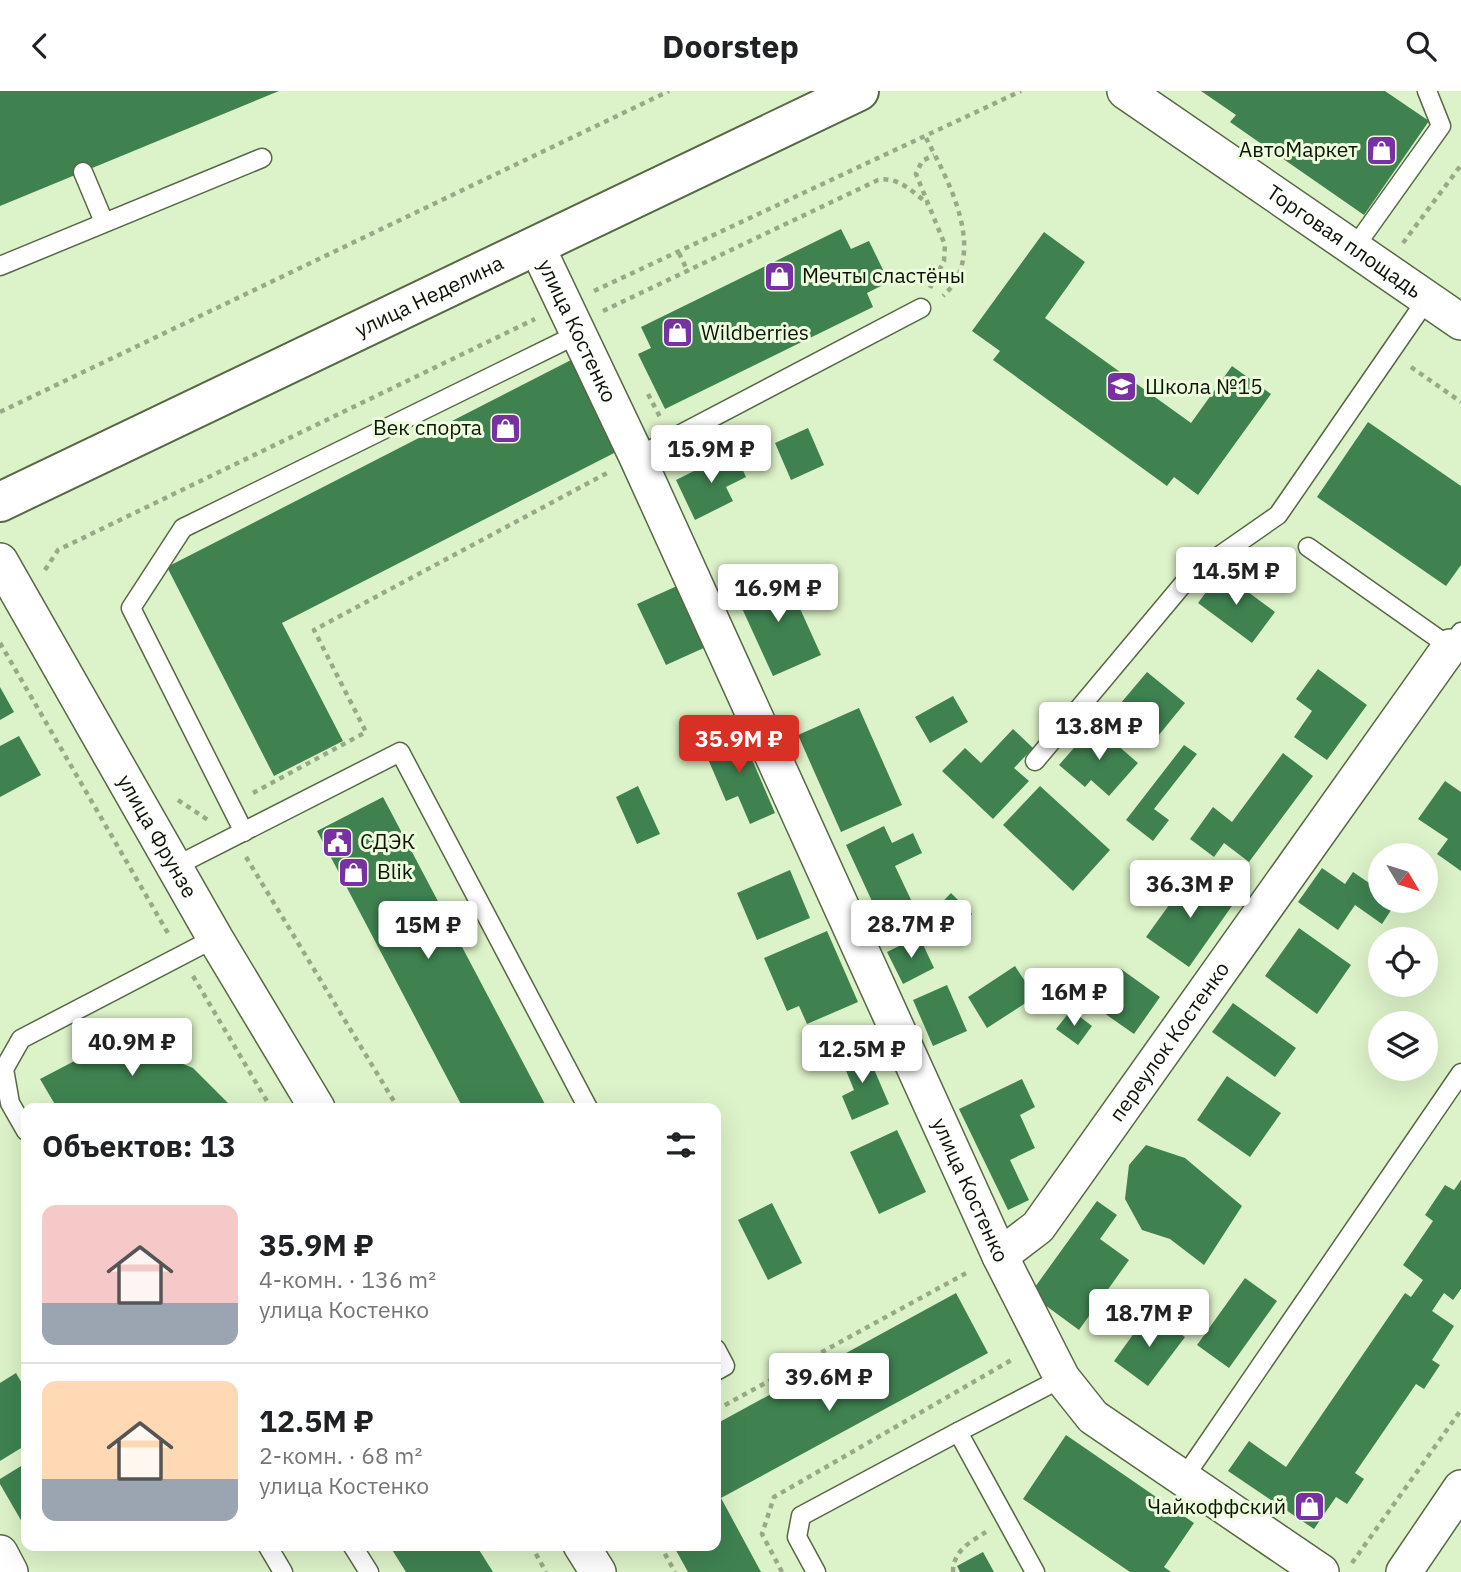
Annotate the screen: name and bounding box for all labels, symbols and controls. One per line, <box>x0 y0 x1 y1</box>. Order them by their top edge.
text: Doorstep <box>662 25 799 67</box>
icon: back <box>21 27 59 65</box>
icon: search <box>1402 27 1440 65</box>
shop icon: АвтоМаркет <box>1364 133 1398 167</box>
place label: АвтоМаркет <box>1239 135 1358 163</box>
street label: Торговая площадь <box>1262 178 1428 304</box>
street label: улица Неделина <box>350 248 508 343</box>
street label: улица Костенко <box>532 254 624 407</box>
shop icon: Мечты сластёны <box>762 259 796 293</box>
place label: Мечты сластёны <box>802 261 965 289</box>
shop icon: Wildberries <box>661 316 695 350</box>
place label: Wildberries <box>701 318 809 346</box>
school or university icon: Школа №15 <box>1105 370 1139 404</box>
place label: Школа №15 <box>1145 372 1263 400</box>
shop icon: Век спорта <box>488 411 522 445</box>
place label: Век спорта <box>373 413 482 441</box>
pin: 15.9M ₽ <box>646 425 776 485</box>
text: 15.9M ₽ <box>667 433 755 463</box>
pin: 14.5M ₽ <box>1171 547 1301 607</box>
text: 14.5M ₽ <box>1192 555 1280 585</box>
pin: 16.9M ₽ <box>713 565 843 624</box>
text: 16.9M ₽ <box>734 572 822 602</box>
pin: 13.8M ₽ <box>1034 703 1164 762</box>
text: 13.8M ₽ <box>1055 710 1143 740</box>
pin: 35.9M ₽ <box>674 715 804 775</box>
text: 35.9M ₽ <box>695 723 783 753</box>
street label: улица Фрунзе <box>112 769 204 903</box>
public building icon: СДЭК <box>320 825 354 859</box>
place label: СДЭК <box>360 827 415 855</box>
north arrow <box>1368 843 1438 913</box>
map controls <box>1368 843 1438 1081</box>
shop icon: Blik <box>337 855 371 889</box>
place label: Blik <box>377 857 413 885</box>
pin: 36.3M ₽ <box>1125 861 1255 920</box>
text: 36.3M ₽ <box>1146 868 1234 898</box>
pin: 15M ₽ <box>379 901 477 961</box>
pin: 28.7M ₽ <box>846 901 976 960</box>
text: 28.7M ₽ <box>867 908 955 938</box>
text: 15M ₽ <box>394 909 462 939</box>
button: locate <box>1368 927 1438 997</box>
street label: переулок Костенко <box>1102 956 1235 1127</box>
pin: 16M ₽ <box>1025 969 1123 1028</box>
text: 16M ₽ <box>1040 976 1108 1006</box>
button: layers <box>1368 1011 1438 1081</box>
pin: 40.9M ₽ <box>67 1019 197 1078</box>
pin: 12.5M ₽ <box>797 1025 927 1085</box>
text: 40.9M ₽ <box>88 1026 176 1056</box>
text: 12.5M ₽ <box>818 1033 906 1063</box>
street label: улица Костенко <box>926 1113 1016 1266</box>
text: Объектов: 13 <box>42 1126 236 1165</box>
icon: filters <box>662 1126 700 1164</box>
text: 35.9M ₽ <box>259 1225 374 1264</box>
icon: home <box>98 1233 182 1317</box>
text: 4-комн. · 136 m² <box>259 1264 436 1294</box>
pin: 18.7M ₽ <box>1084 1289 1214 1349</box>
text: улица Костенко <box>259 1294 429 1324</box>
text: 18.7M ₽ <box>1105 1297 1193 1327</box>
pin: 39.6M ₽ <box>764 1353 894 1413</box>
text: 39.6M ₽ <box>785 1361 873 1391</box>
text: 12.5M ₽ <box>259 1401 374 1440</box>
icon: home <box>98 1409 182 1493</box>
text: 2-комн. · 68 m² <box>259 1440 422 1470</box>
text: улица Костенко <box>259 1470 429 1500</box>
shop icon: Чайкоффский <box>1292 1490 1326 1524</box>
place label: Чайкоффский <box>1147 1492 1286 1520</box>

